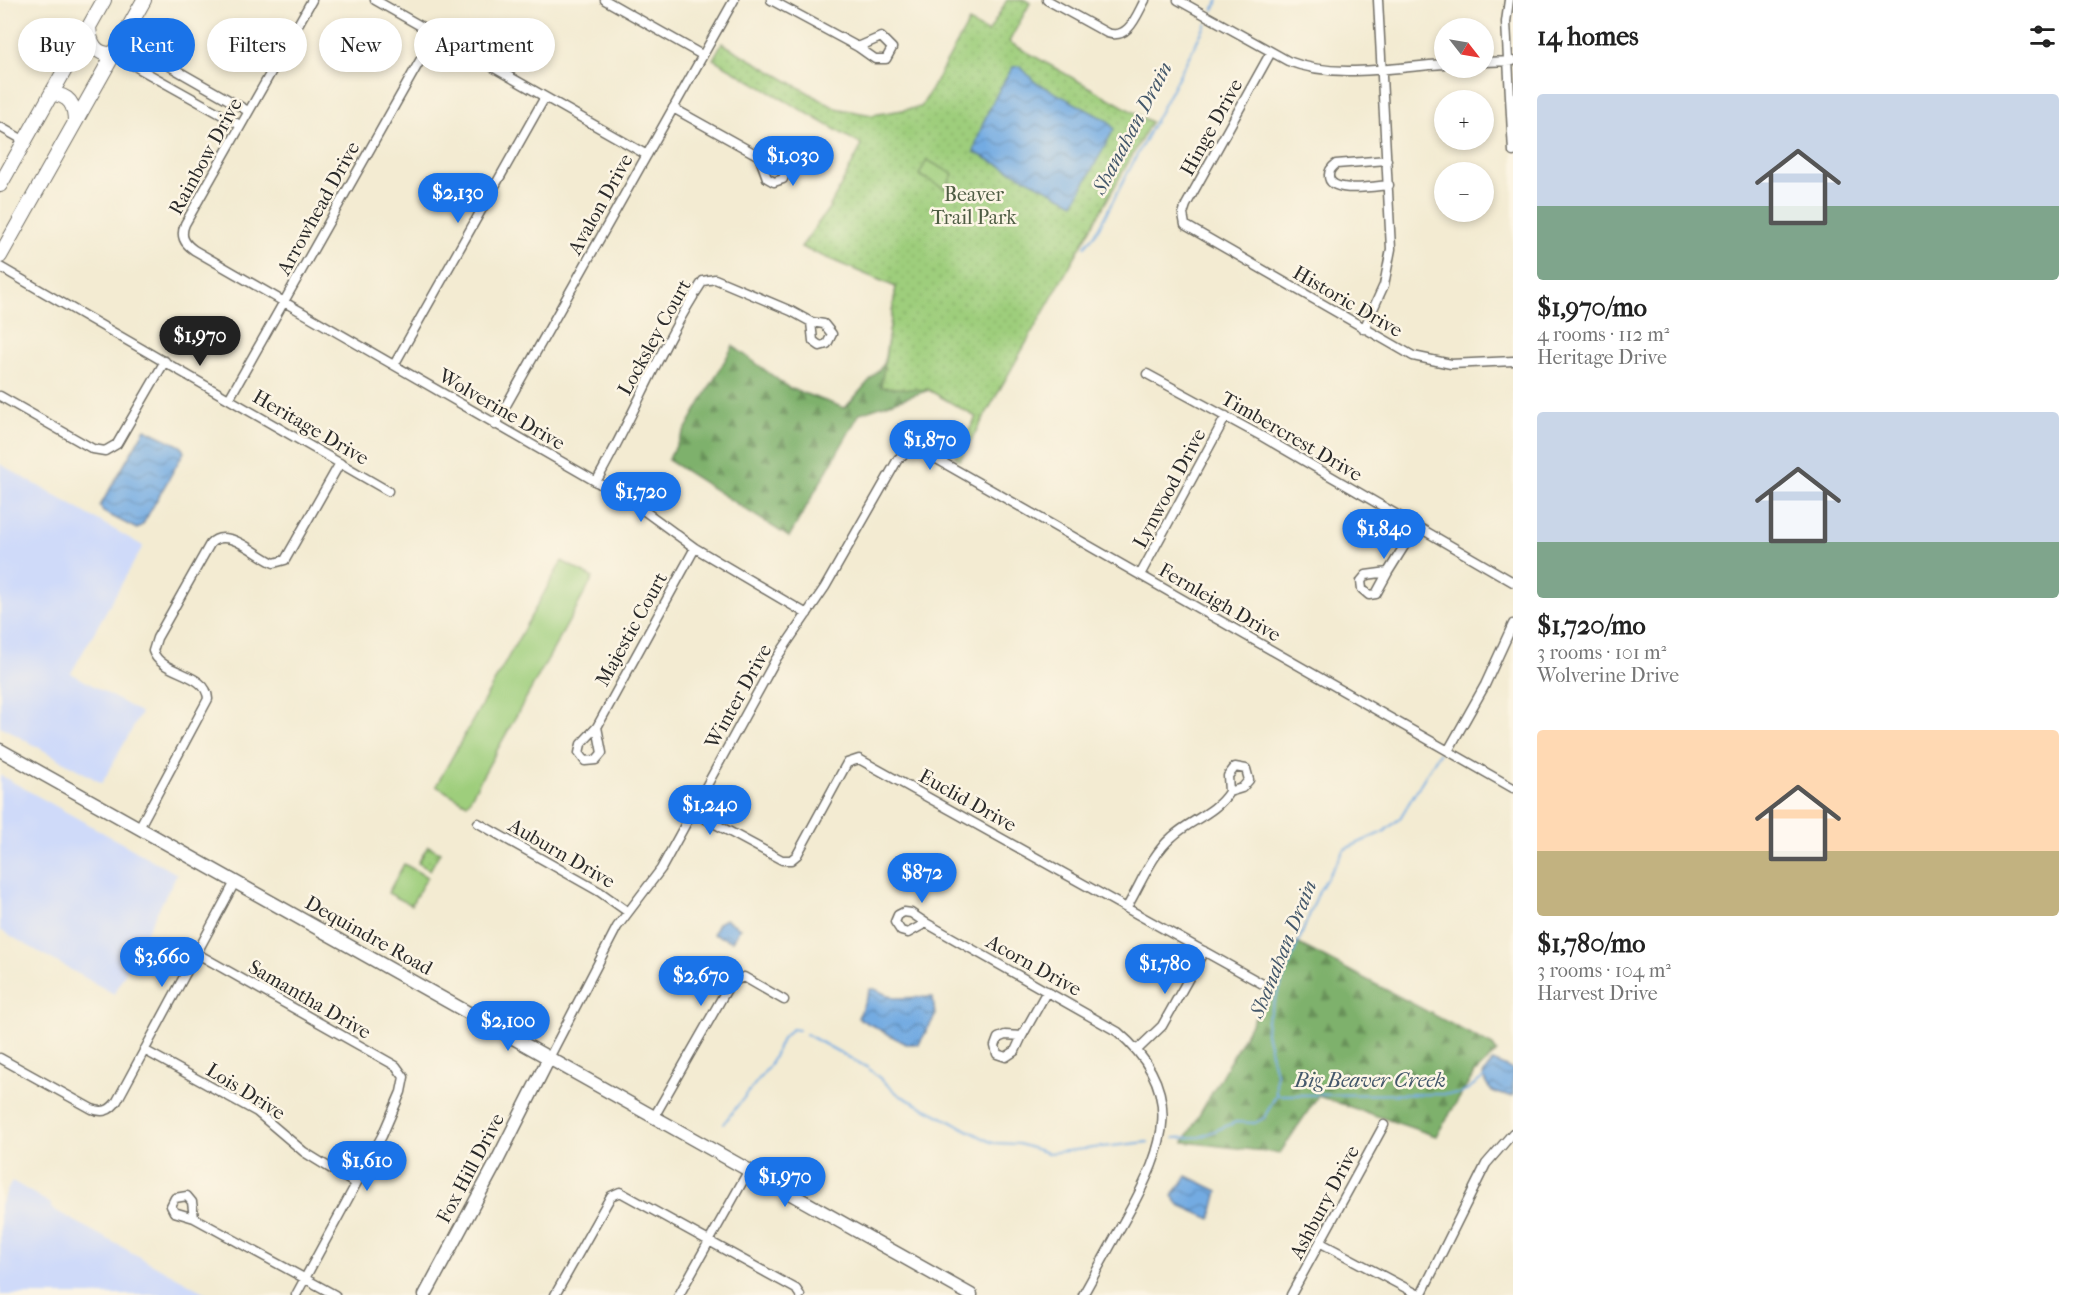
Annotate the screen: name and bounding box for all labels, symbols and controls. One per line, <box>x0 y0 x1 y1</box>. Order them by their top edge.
chip: Buy <box>18 18 96 72</box>
chip: Rent <box>108 18 195 72</box>
chip: Filters <box>207 18 307 72</box>
chip: New <box>319 18 402 72</box>
chip: Apartment <box>414 18 555 72</box>
north arrow <box>1434 18 1494 78</box>
map controls <box>1434 18 1494 222</box>
icon: filters <box>2026 20 2059 53</box>
text: 14 homes <box>1537 21 1639 52</box>
water label: Shanahan Drain <box>1087 58 1177 199</box>
street label: Hinge Drive <box>1175 75 1247 180</box>
button: + <box>1434 90 1494 150</box>
street label: Rainbow Drive <box>164 94 247 219</box>
icon: home <box>1744 133 1852 241</box>
pin: $1,030 <box>744 136 842 187</box>
street label: Arrowhead Drive <box>272 138 365 280</box>
text: $1,030 <box>767 144 819 167</box>
street label: Avalon Drive <box>563 150 638 260</box>
button: − <box>1434 162 1494 222</box>
pin: $2,130 <box>409 173 507 224</box>
text: $2,130 <box>432 181 484 204</box>
park label: Beaver Trail Park <box>931 183 1017 229</box>
street label: Historic Drive <box>1289 261 1407 342</box>
street label: Locksley Court <box>613 275 696 399</box>
text: $1,970/mo <box>1537 292 1647 323</box>
pin: $1,970 <box>151 316 249 367</box>
text: 4 rooms · 112 m² <box>1537 323 1669 346</box>
text: $1,970 <box>173 324 227 347</box>
text: Heritage Drive <box>1537 346 1667 369</box>
street label: Wolverine Drive <box>434 363 569 455</box>
street label: Heritage Drive <box>249 385 373 470</box>
street label: Timbercrest Drive <box>1217 387 1366 486</box>
pin: $1,870 <box>881 420 979 471</box>
street label: Lynwood Drive <box>1128 424 1211 552</box>
text: $1,870 <box>904 428 956 451</box>
icon: home <box>1744 451 1852 559</box>
pin: $1,720 <box>592 472 690 523</box>
text: $1,720 <box>615 480 667 503</box>
pin: $1,840 <box>1335 509 1433 560</box>
text: $1,840 <box>1356 517 1412 540</box>
street label: Fernleigh Drive <box>1155 558 1285 647</box>
street label: Majestic Court <box>591 568 672 690</box>
text: $1,720/mo <box>1537 610 1646 641</box>
street label: Winter Drive <box>700 640 777 753</box>
text: 3 rooms · 101 m² <box>1537 641 1666 664</box>
text: Wolverine Drive <box>1537 664 1679 687</box>
street label: Euclid Drive <box>915 764 1020 837</box>
icon: home <box>1744 769 1852 877</box>
pin: $1,240 <box>661 785 759 836</box>
text: $1,240 <box>682 793 738 816</box>
street label: Auburn Drive <box>504 813 619 893</box>
pin: $872 <box>886 853 958 904</box>
text: $872 <box>902 861 942 884</box>
water label: Shanahan Drain <box>1244 876 1322 1022</box>
street label: Dequindre Road <box>301 891 438 981</box>
text: $1,780/mo <box>1537 928 1646 959</box>
street label: Acorn Drive <box>981 929 1085 1001</box>
pin: $3,660 <box>113 937 211 988</box>
pin: $1,780 <box>1116 944 1214 995</box>
text: $3,660 <box>134 945 190 968</box>
text: $1,780 <box>1139 952 1191 975</box>
street label: Samantha Drive <box>244 955 375 1044</box>
pin: $2,670 <box>652 956 750 1007</box>
text: 3 rooms · 104 m² <box>1537 959 1671 982</box>
text: $2,670 <box>673 964 729 987</box>
text: Harvest Drive <box>1537 982 1658 1005</box>
pin: $2,100 <box>459 1001 557 1052</box>
text: $2,100 <box>481 1009 535 1032</box>
street label: Lois Drive <box>202 1058 289 1125</box>
water label: Big Beaver Creek <box>1293 1068 1446 1092</box>
street label: Fox Hill Drive <box>432 1109 509 1227</box>
pin: $1,610 <box>318 1141 416 1192</box>
street label: Ashbury Drive <box>1284 1141 1364 1264</box>
text: $1,610 <box>342 1149 392 1172</box>
pin: $1,970 <box>736 1157 834 1208</box>
text: $1,970 <box>758 1165 812 1188</box>

